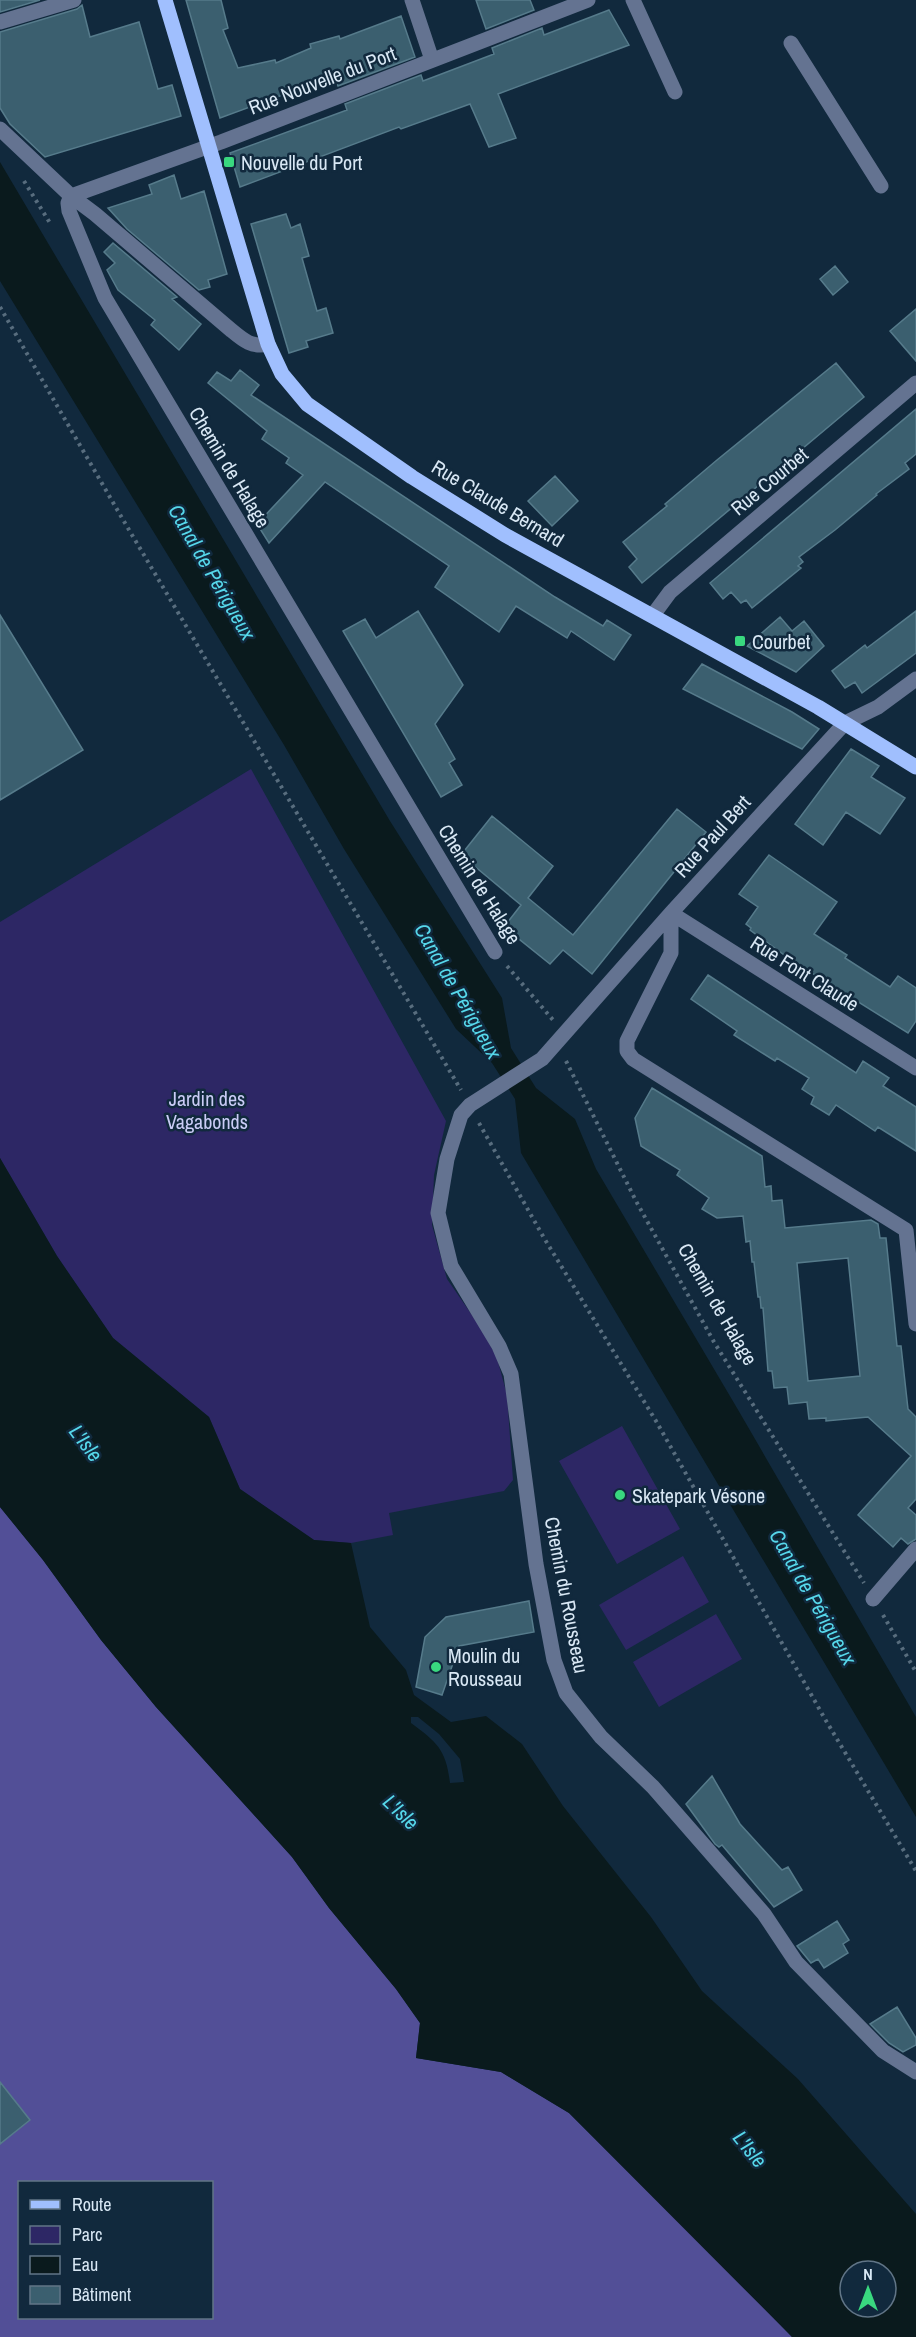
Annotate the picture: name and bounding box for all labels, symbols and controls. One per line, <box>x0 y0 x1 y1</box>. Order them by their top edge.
street label: Rue Nouvelle du Port <box>244 39 400 121</box>
place label: Nouvelle du Port <box>241 149 363 176</box>
marker: Nouvelle du Port <box>222 155 236 169</box>
street label: Chemin de Halage <box>183 401 277 533</box>
street label: Rue Courbet <box>725 440 814 521</box>
street label: Rue Claude Bernard <box>427 453 569 553</box>
water label: Canal de Périgueux <box>161 499 263 646</box>
place label: Courbet <box>752 628 811 655</box>
marker: Courbet <box>733 634 747 648</box>
street label: Rue Paul Bert <box>668 789 756 883</box>
street label: Chemin de Halage <box>432 819 528 949</box>
water label: Canal de Périgueux <box>407 918 509 1065</box>
street label: Rue Font Claude <box>746 929 864 1017</box>
park label: Jardin des Vagabonds <box>166 1085 248 1135</box>
street label: Chemin de Halage <box>672 1238 764 1370</box>
water label: L'Isle <box>62 1418 110 1468</box>
place label: Skatepark Vésone <box>632 1482 765 1509</box>
marker: Skatepark Vésone <box>613 1488 627 1502</box>
street label: Chemin du Rousseau <box>539 1515 595 1675</box>
water label: Canal de Périgueux <box>762 1524 864 1671</box>
place label: Moulin du Rousseau <box>448 1642 522 1692</box>
marker: Moulin du Rousseau <box>429 1660 443 1674</box>
water label: L'Isle <box>377 1788 425 1836</box>
water label: L'Isle <box>726 2124 774 2174</box>
legend <box>18 2181 213 2319</box>
text: Route <box>72 2192 111 2217</box>
text: Parc <box>72 2222 102 2247</box>
text: Eau <box>72 2252 98 2277</box>
north arrow <box>838 2259 898 2319</box>
text: N <box>863 2263 873 2285</box>
text: Bâtiment <box>72 2282 131 2307</box>

